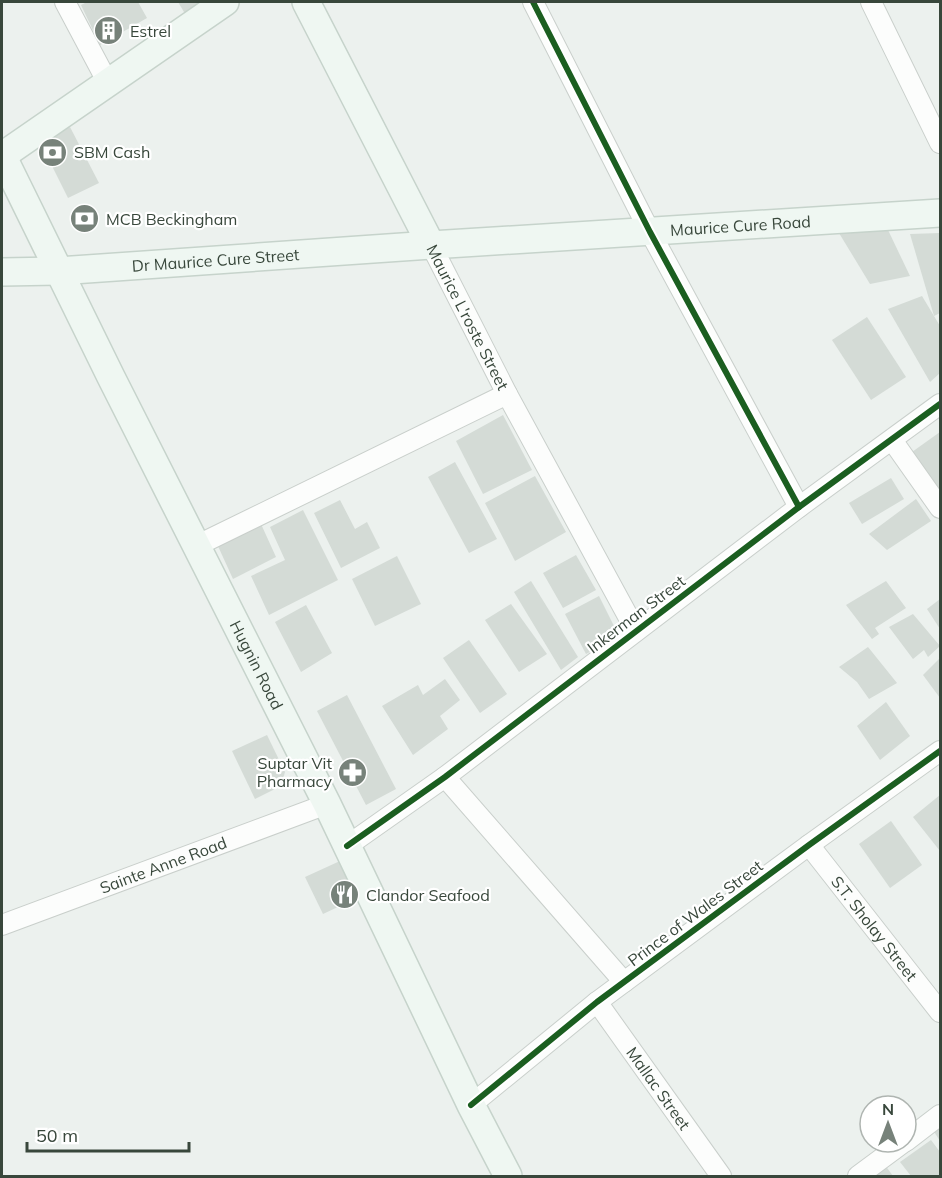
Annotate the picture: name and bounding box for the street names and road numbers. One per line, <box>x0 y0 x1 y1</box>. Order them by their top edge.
street label: Maurice Cure Road <box>670 211 811 240</box>
street label: Maurice L'roste Street <box>422 241 513 394</box>
street label: Dr Maurice Cure Street <box>131 244 300 276</box>
street label: Inkerman Street <box>583 570 689 657</box>
street label: Hugnin Road <box>226 617 288 713</box>
street label: Sainte Anne Road <box>97 832 229 898</box>
street label: Prince of Wales Street <box>624 855 767 970</box>
street label: S.T. Sholay Street <box>827 872 922 985</box>
street label: Mallac Street <box>622 1043 695 1134</box>

